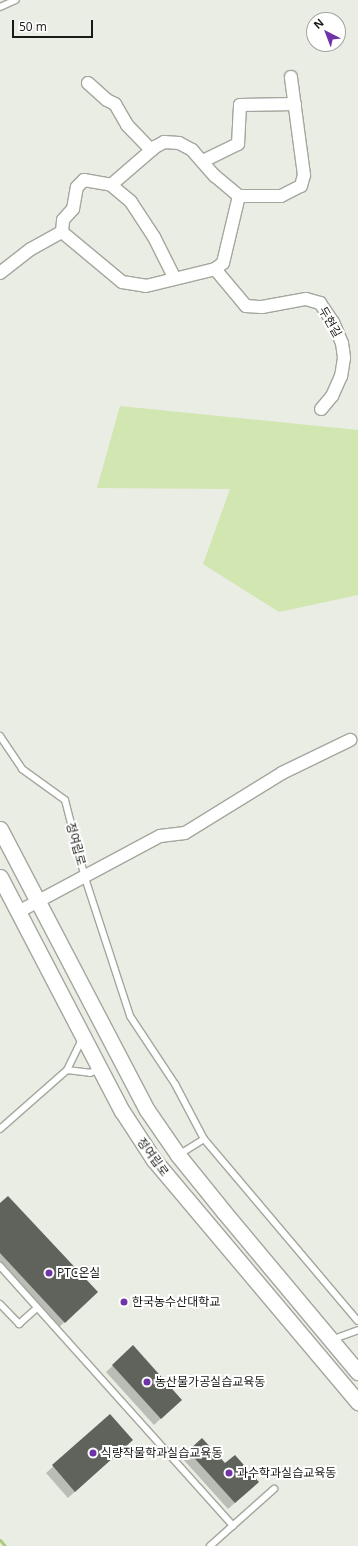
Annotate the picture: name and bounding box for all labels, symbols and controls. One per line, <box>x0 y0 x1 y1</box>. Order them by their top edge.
scale bar <box>14 12 95 38</box>
north arrow <box>306 12 346 52</box>
text: N <box>310 15 327 32</box>
text: 50 m <box>19 18 47 35</box>
street label: 두현길 <box>315 304 345 340</box>
street label: 정여립로 <box>63 821 89 867</box>
street label: 정여립로 <box>134 1135 172 1179</box>
place label: PTC온실 <box>57 1266 100 1280</box>
marker: PTC온실 <box>44 1268 54 1278</box>
place label: 한국농수산대학교 <box>132 1295 220 1309</box>
marker: 한국농수산대학교 <box>119 1297 129 1307</box>
place label: 농산물가공실습교육동 <box>155 1375 265 1389</box>
marker: 농산물가공실습교육동 <box>142 1377 152 1387</box>
place label: 식량작물학과실습교육동 <box>101 1446 222 1460</box>
marker: 식량작물학과실습교육동 <box>88 1448 98 1458</box>
place label: 과수학과실습교육동 <box>237 1466 336 1480</box>
marker: 과수학과실습교육동 <box>224 1468 234 1478</box>

